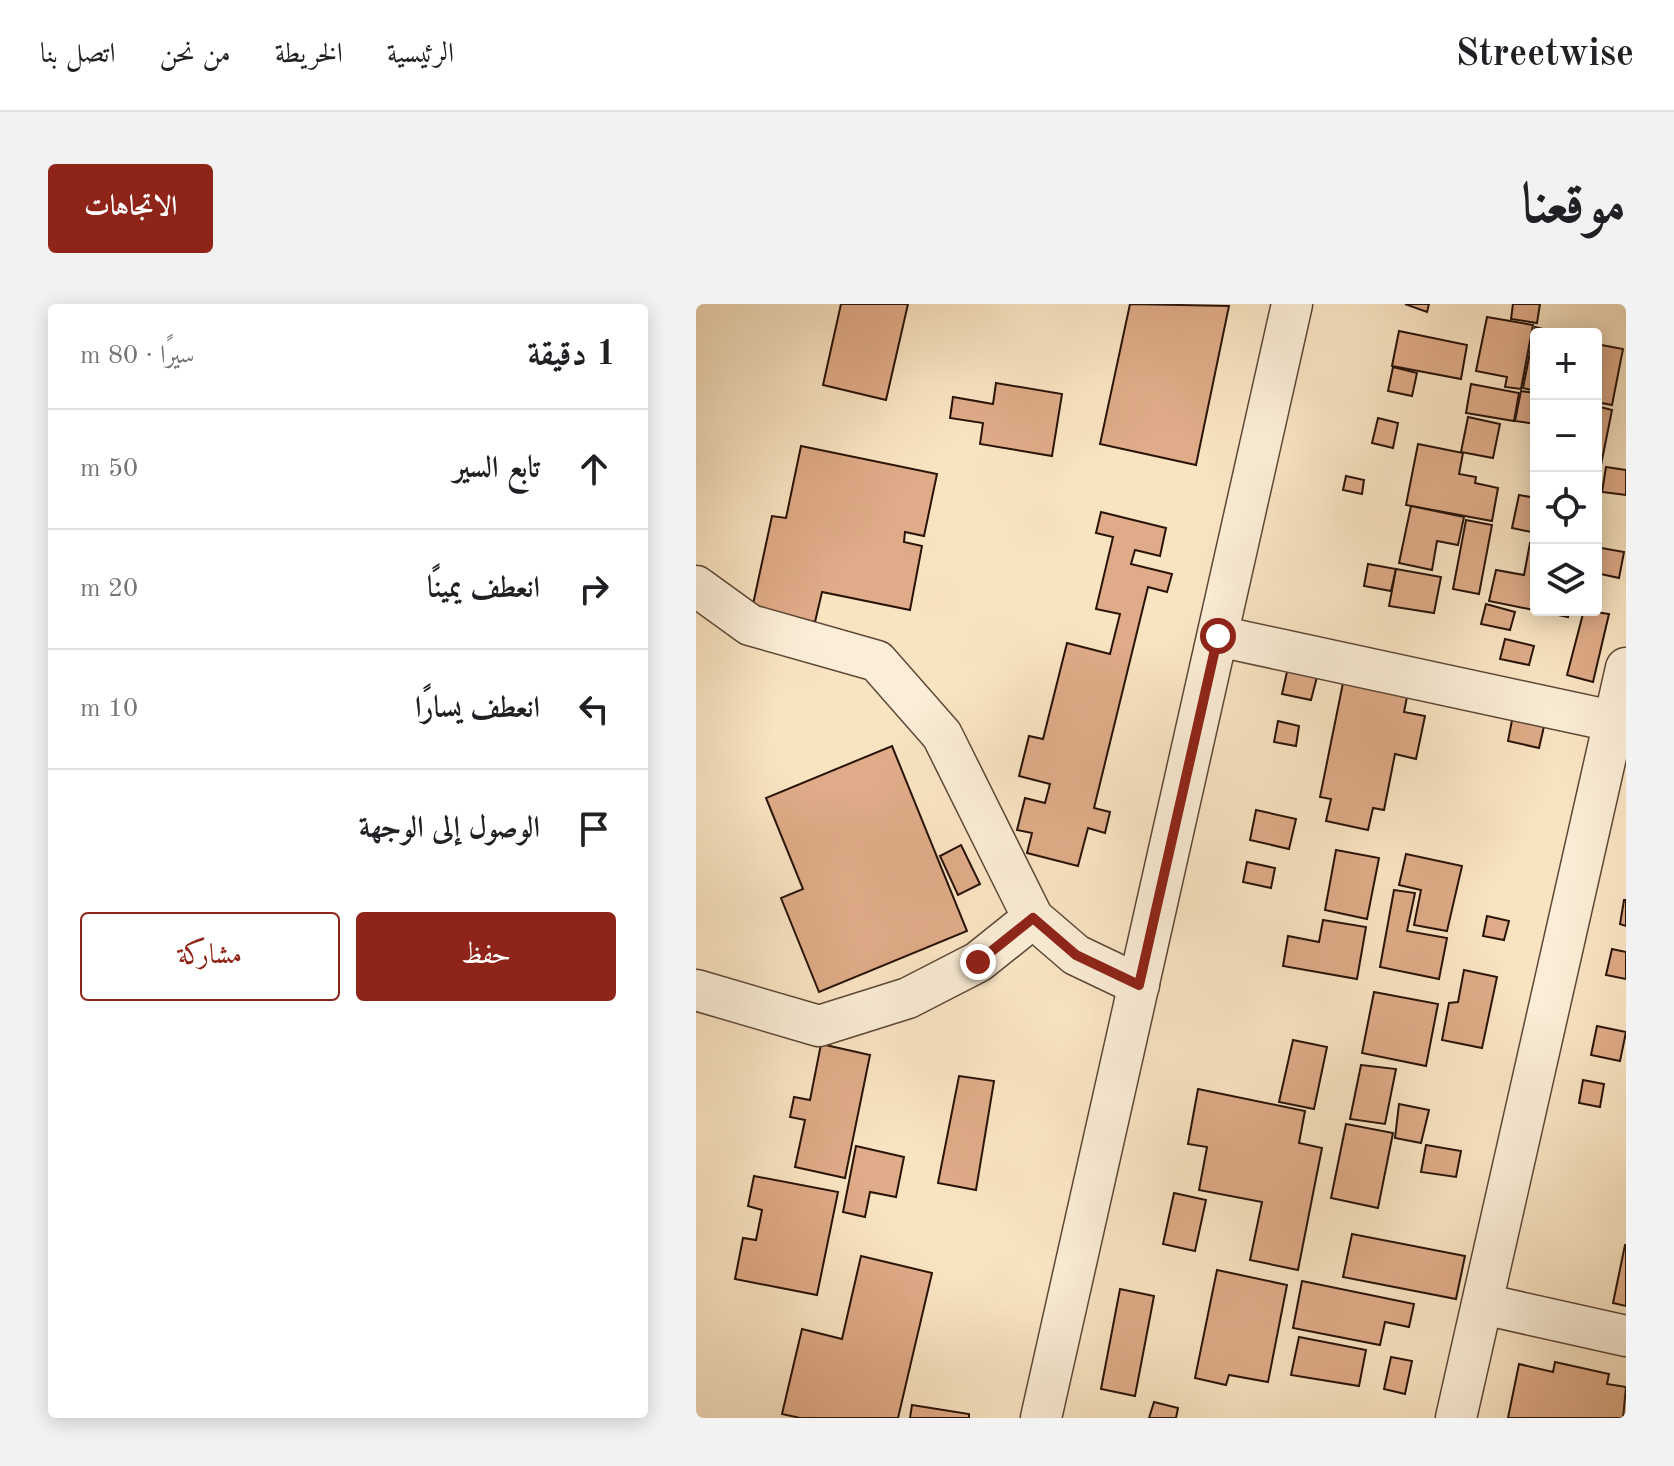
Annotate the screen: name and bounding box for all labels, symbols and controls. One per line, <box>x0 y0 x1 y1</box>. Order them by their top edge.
text: Streetwise <box>1455 36 1634 74</box>
text: اتصل بنا <box>40 41 116 69</box>
text: من نحن <box>160 41 231 69</box>
text: الخريطة <box>275 41 343 69</box>
text: الرئيسية <box>387 41 454 69</box>
button: الاتجاهات <box>48 164 213 253</box>
text: موقعنا <box>1521 179 1626 235</box>
map controls <box>1530 328 1602 616</box>
button: + <box>1530 328 1602 400</box>
text: 1 دقيقة <box>527 338 616 372</box>
text: سيرًا · 80 m <box>80 343 195 369</box>
button: − <box>1530 400 1602 472</box>
icon: ahead <box>572 447 616 491</box>
text: تابع السير <box>453 454 540 484</box>
text: 50 m <box>80 456 138 482</box>
button: locate <box>1530 472 1602 544</box>
button: layers <box>1530 544 1602 616</box>
icon: right <box>572 567 616 611</box>
text: انعطف يمينًا <box>427 574 540 604</box>
text: 20 m <box>80 576 138 602</box>
route start <box>1200 618 1236 654</box>
icon: left <box>572 687 616 731</box>
text: انعطف يسارًا <box>415 694 540 724</box>
text: 10 m <box>80 696 138 722</box>
icon: arrive <box>572 807 616 851</box>
text: الوصول إلى الوجهة <box>359 814 540 844</box>
button: مشاركة <box>80 912 340 1001</box>
button: حفظ <box>356 912 616 1001</box>
route end <box>960 944 996 980</box>

